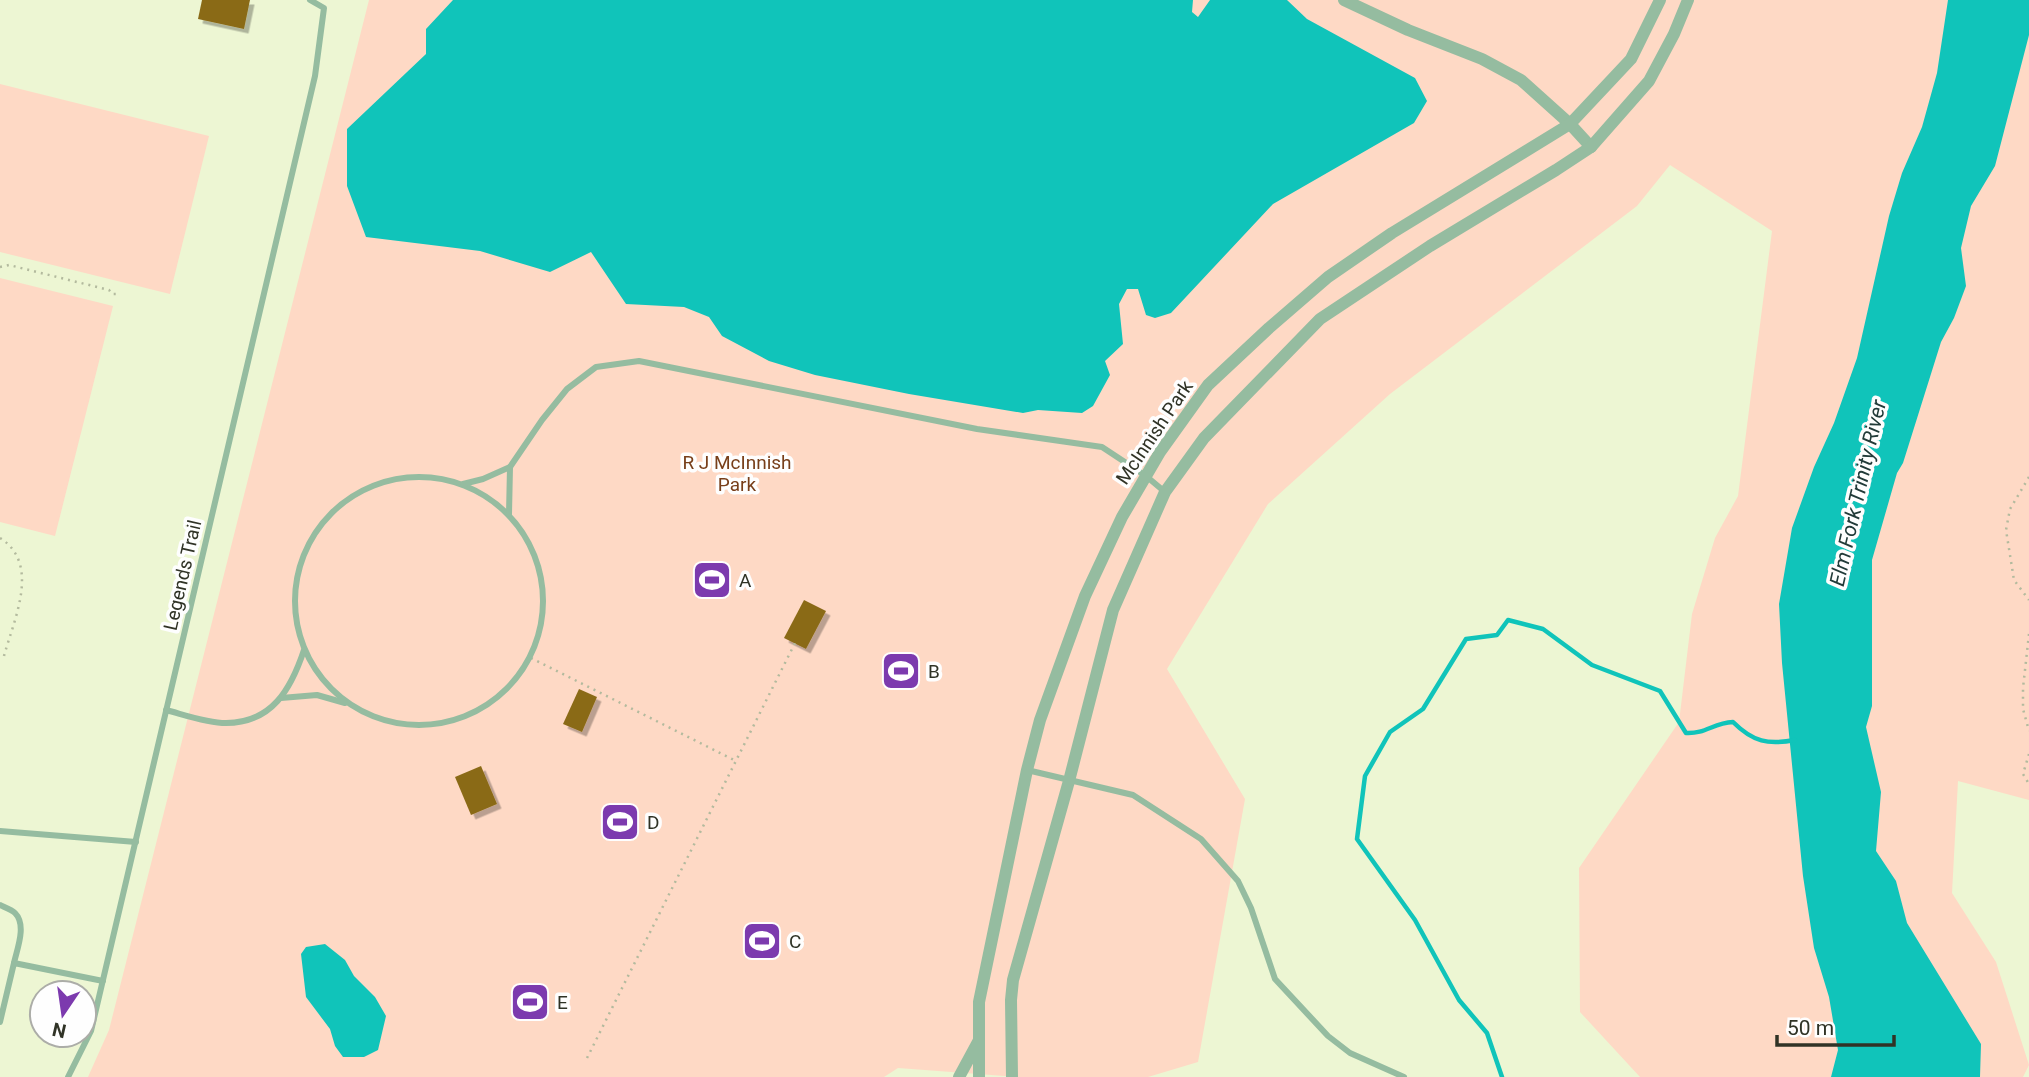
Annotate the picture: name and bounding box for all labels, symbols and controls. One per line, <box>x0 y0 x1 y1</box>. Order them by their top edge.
street label: McInnish Park <box>1111 376 1198 489</box>
water label: Elm Fork Trinity River <box>1825 397 1891 588</box>
park label: R J McInnish Park <box>682 451 792 496</box>
street label: Legends Trail <box>159 518 206 633</box>
sports icon: A <box>691 559 733 601</box>
place label: A <box>739 569 752 592</box>
sports icon: B <box>880 650 922 692</box>
place label: B <box>928 660 940 683</box>
sports icon: D <box>599 801 641 843</box>
place label: D <box>647 811 659 834</box>
sports icon: C <box>741 920 783 962</box>
place label: C <box>789 930 801 953</box>
north arrow <box>28 979 98 1049</box>
sports icon: E <box>509 981 551 1023</box>
place label: E <box>557 991 568 1014</box>
scale bar <box>1777 1004 1894 1048</box>
text: 50 m <box>1787 1016 1834 1040</box>
text: N <box>50 1017 68 1043</box>

